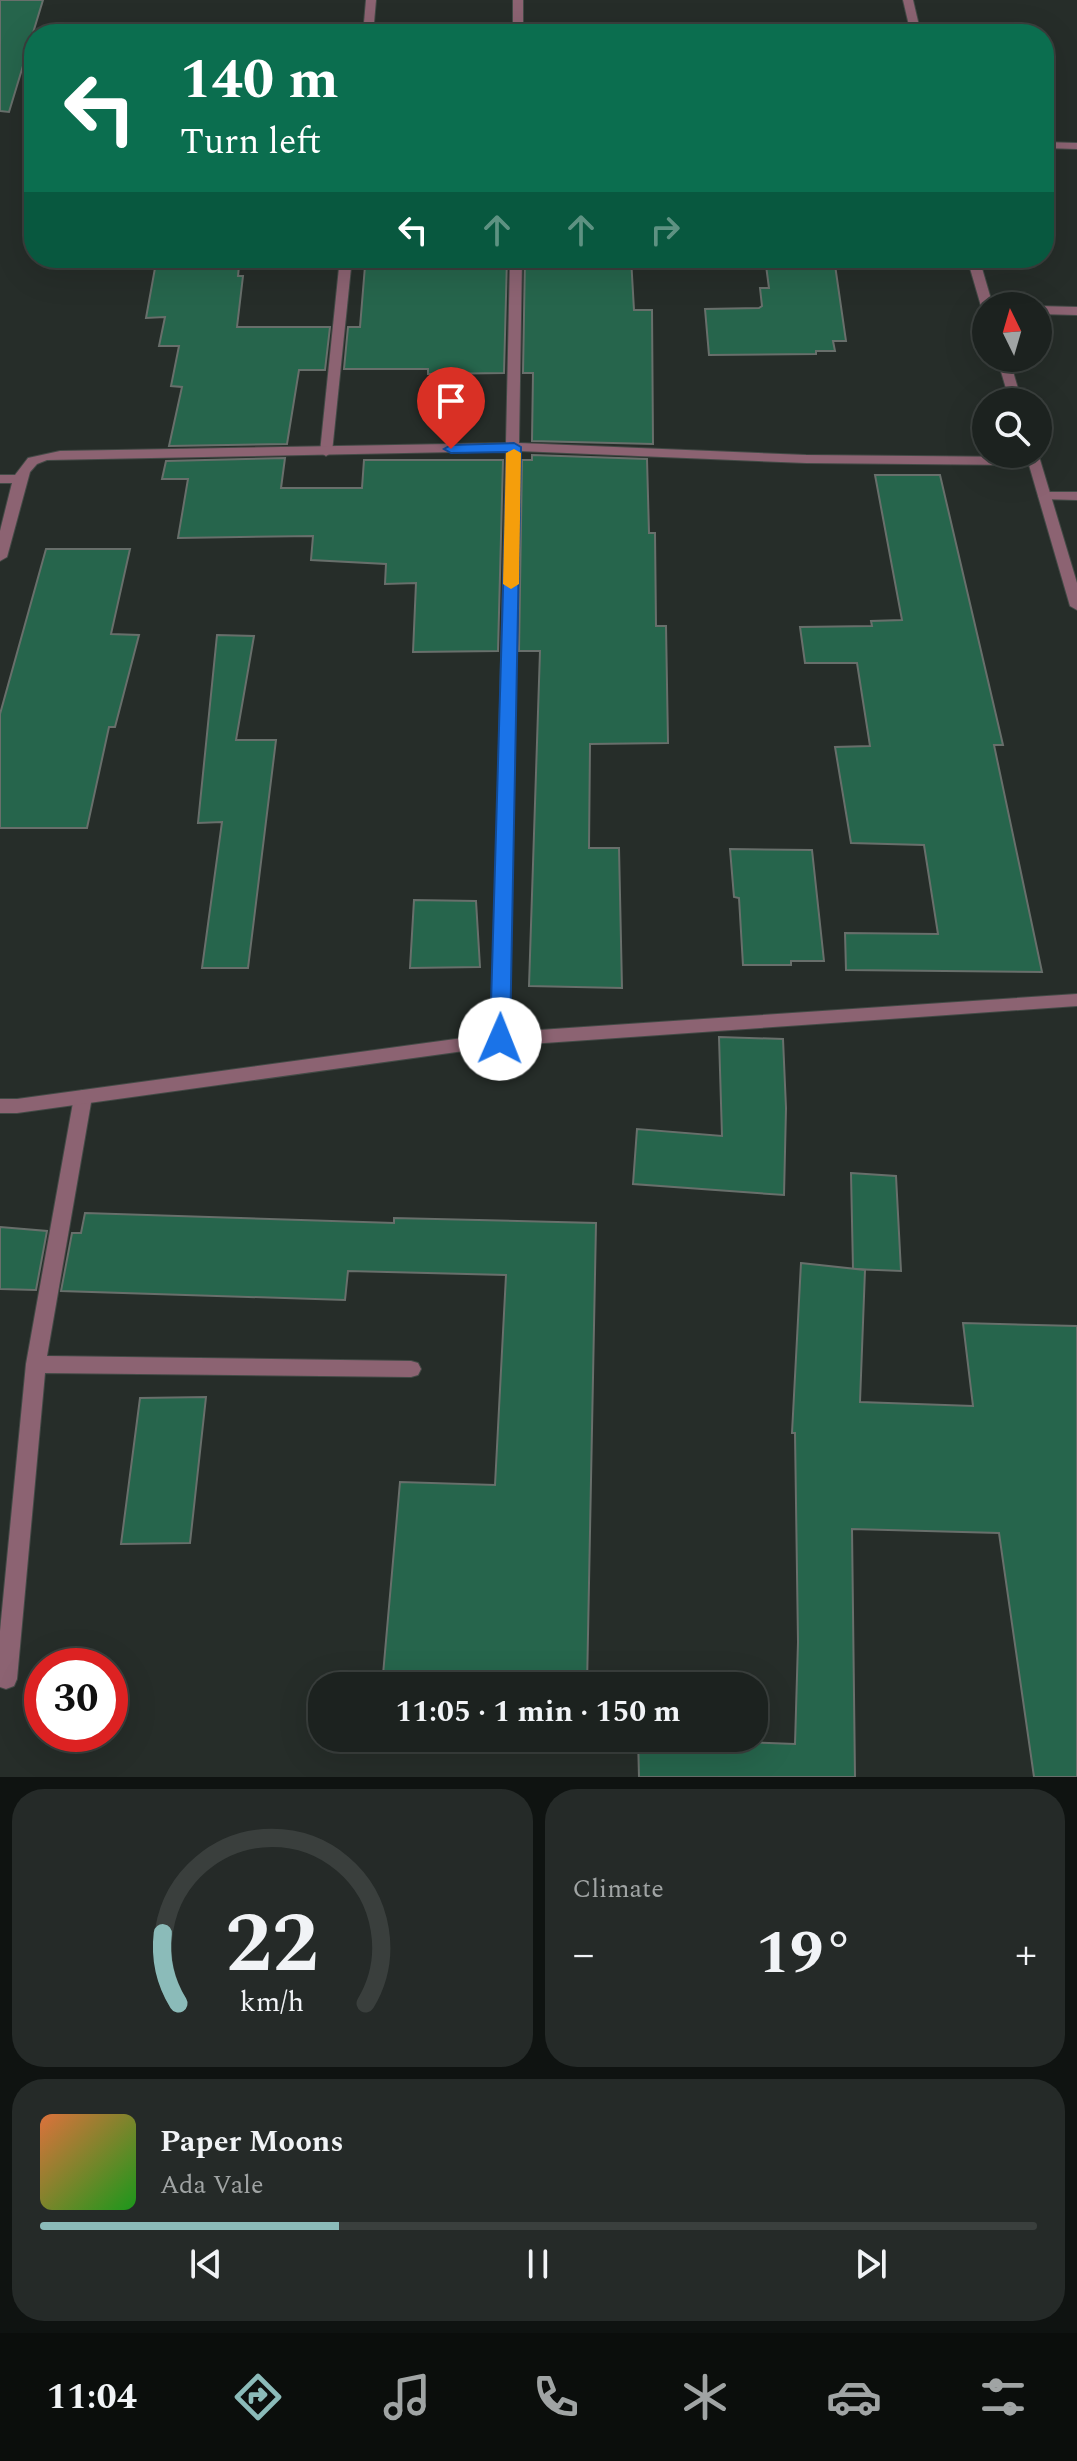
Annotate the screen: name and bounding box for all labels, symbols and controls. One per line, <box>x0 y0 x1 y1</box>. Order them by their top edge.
text: 140 m <box>180 38 339 123</box>
icon: left <box>48 56 152 160</box>
text: Turn left <box>180 115 321 170</box>
icon: left <box>391 208 435 252</box>
icon: ahead <box>475 208 519 252</box>
icon: ahead <box>559 208 603 252</box>
icon: right <box>643 208 687 252</box>
north arrow <box>972 292 1052 372</box>
map controls <box>972 292 1052 468</box>
pin <box>417 367 485 449</box>
icon: arrive <box>429 379 473 423</box>
button: search <box>972 388 1052 468</box>
position arrow <box>458 997 542 1081</box>
speed limit sign: 30 <box>24 1648 128 1752</box>
text: 11:05 · 1 min · 150 m <box>395 1689 681 1735</box>
text: Climate <box>573 1869 664 1909</box>
text: 22 <box>226 1882 319 2009</box>
text: 19° <box>756 1908 853 2000</box>
text: − <box>573 1921 595 1988</box>
text: + <box>1015 1921 1037 1988</box>
text: km/h <box>240 1981 304 2024</box>
text: Paper Moons <box>160 2119 344 2165</box>
text: Ada Vale <box>160 2165 263 2205</box>
icon: previous <box>184 2242 228 2286</box>
icon: pause <box>516 2242 560 2286</box>
icon: next <box>849 2242 893 2286</box>
icon: directions <box>230 2369 286 2425</box>
icon: music <box>379 2369 435 2425</box>
icon: phone <box>528 2369 584 2425</box>
icon: climate <box>677 2369 733 2425</box>
icon: car <box>826 2369 882 2425</box>
icon: filters <box>975 2369 1031 2425</box>
text: 11:04 <box>46 2370 137 2425</box>

